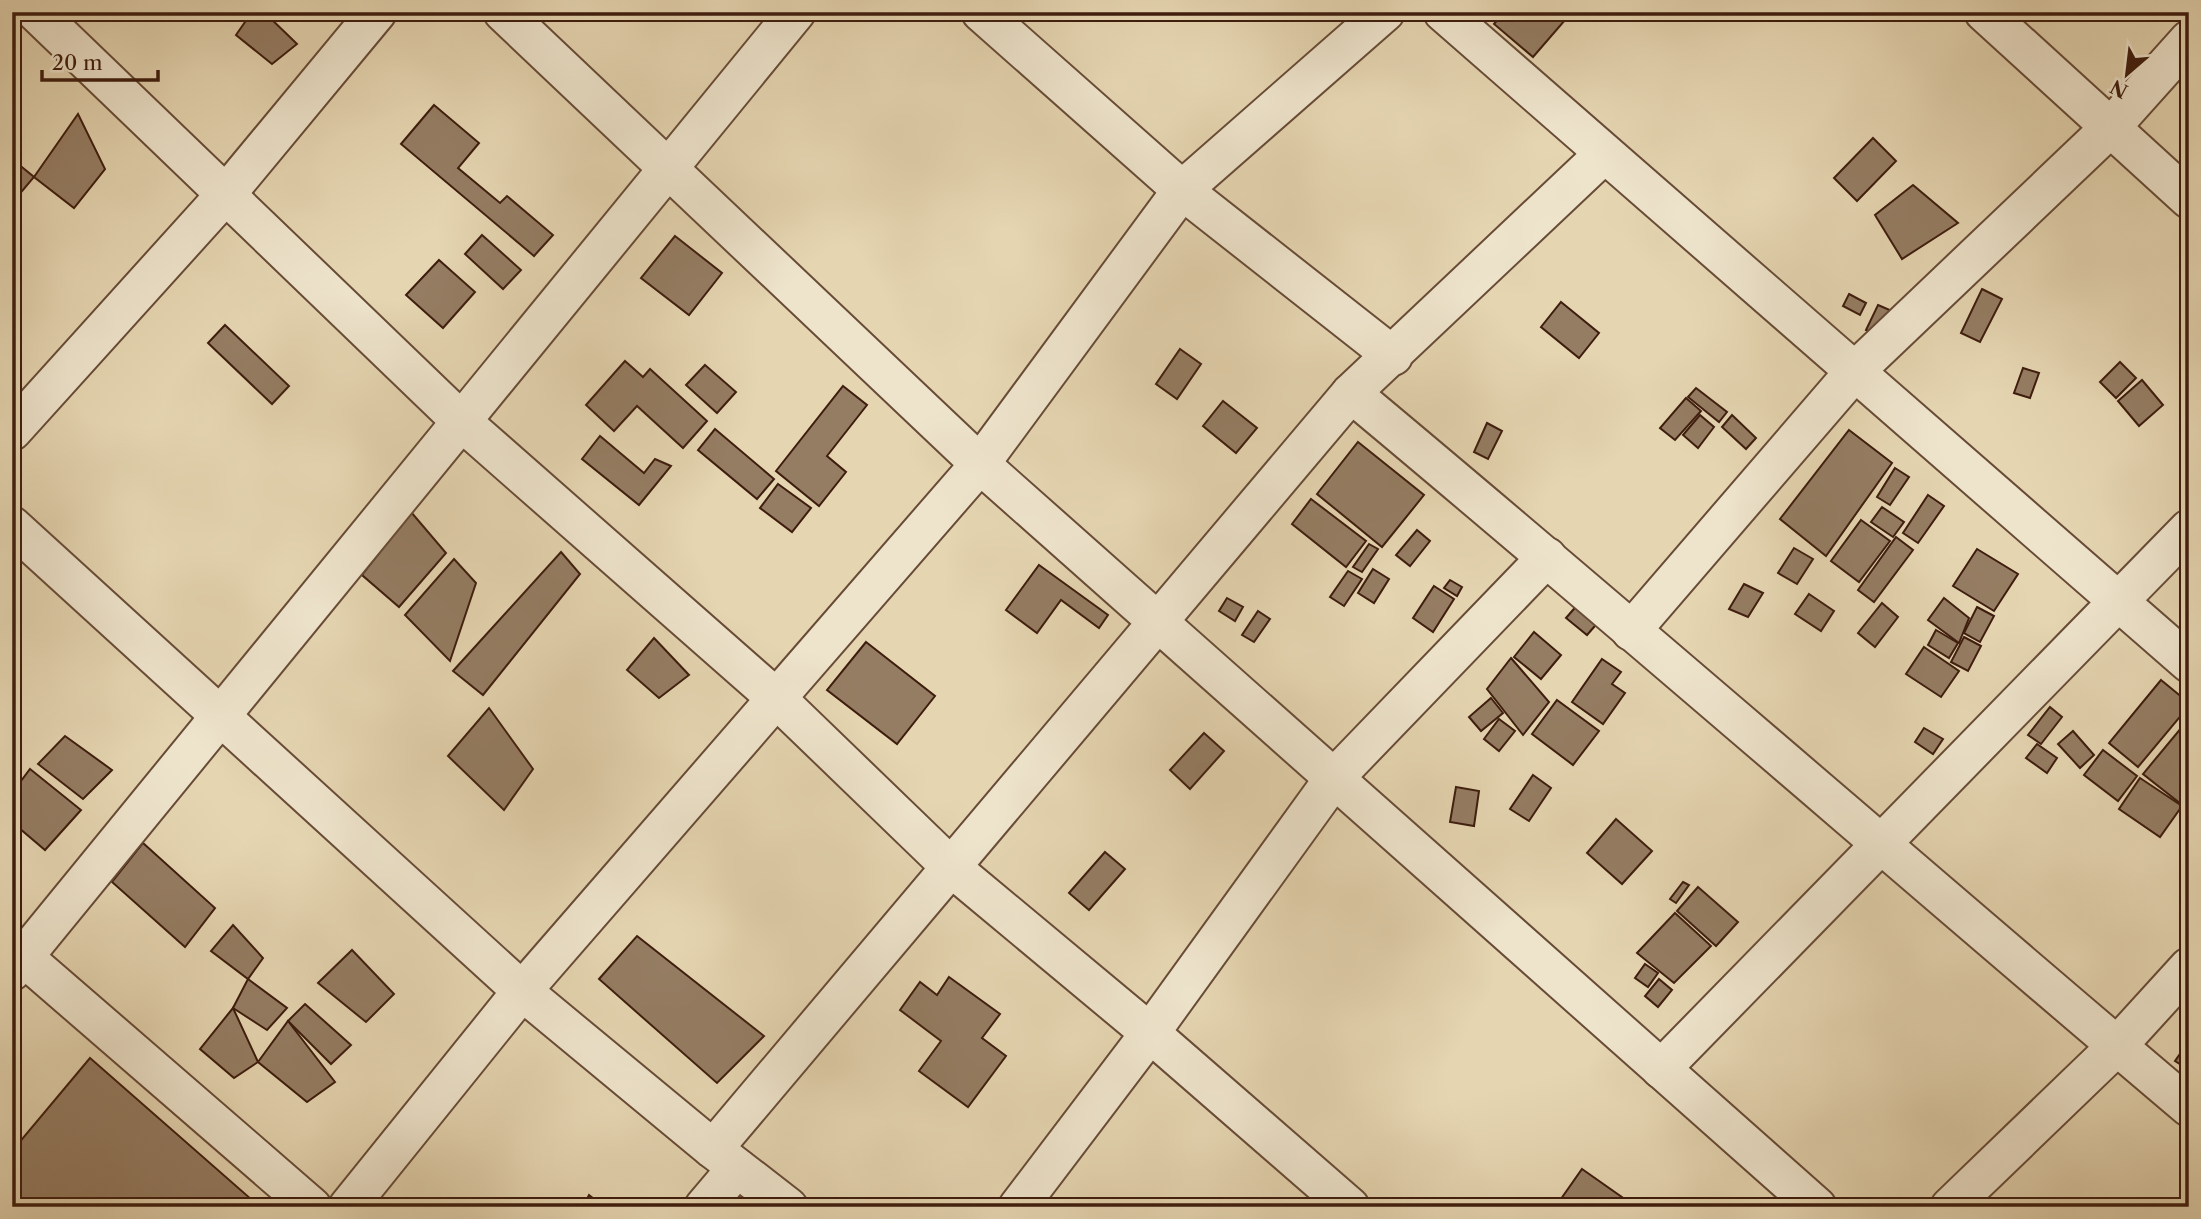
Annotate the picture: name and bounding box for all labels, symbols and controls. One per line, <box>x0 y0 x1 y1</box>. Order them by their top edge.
scale bar <box>42 38 158 82</box>
north arrow <box>2092 38 2162 108</box>
text: 20 m <box>52 50 103 75</box>
text: N <box>2107 75 2132 103</box>

